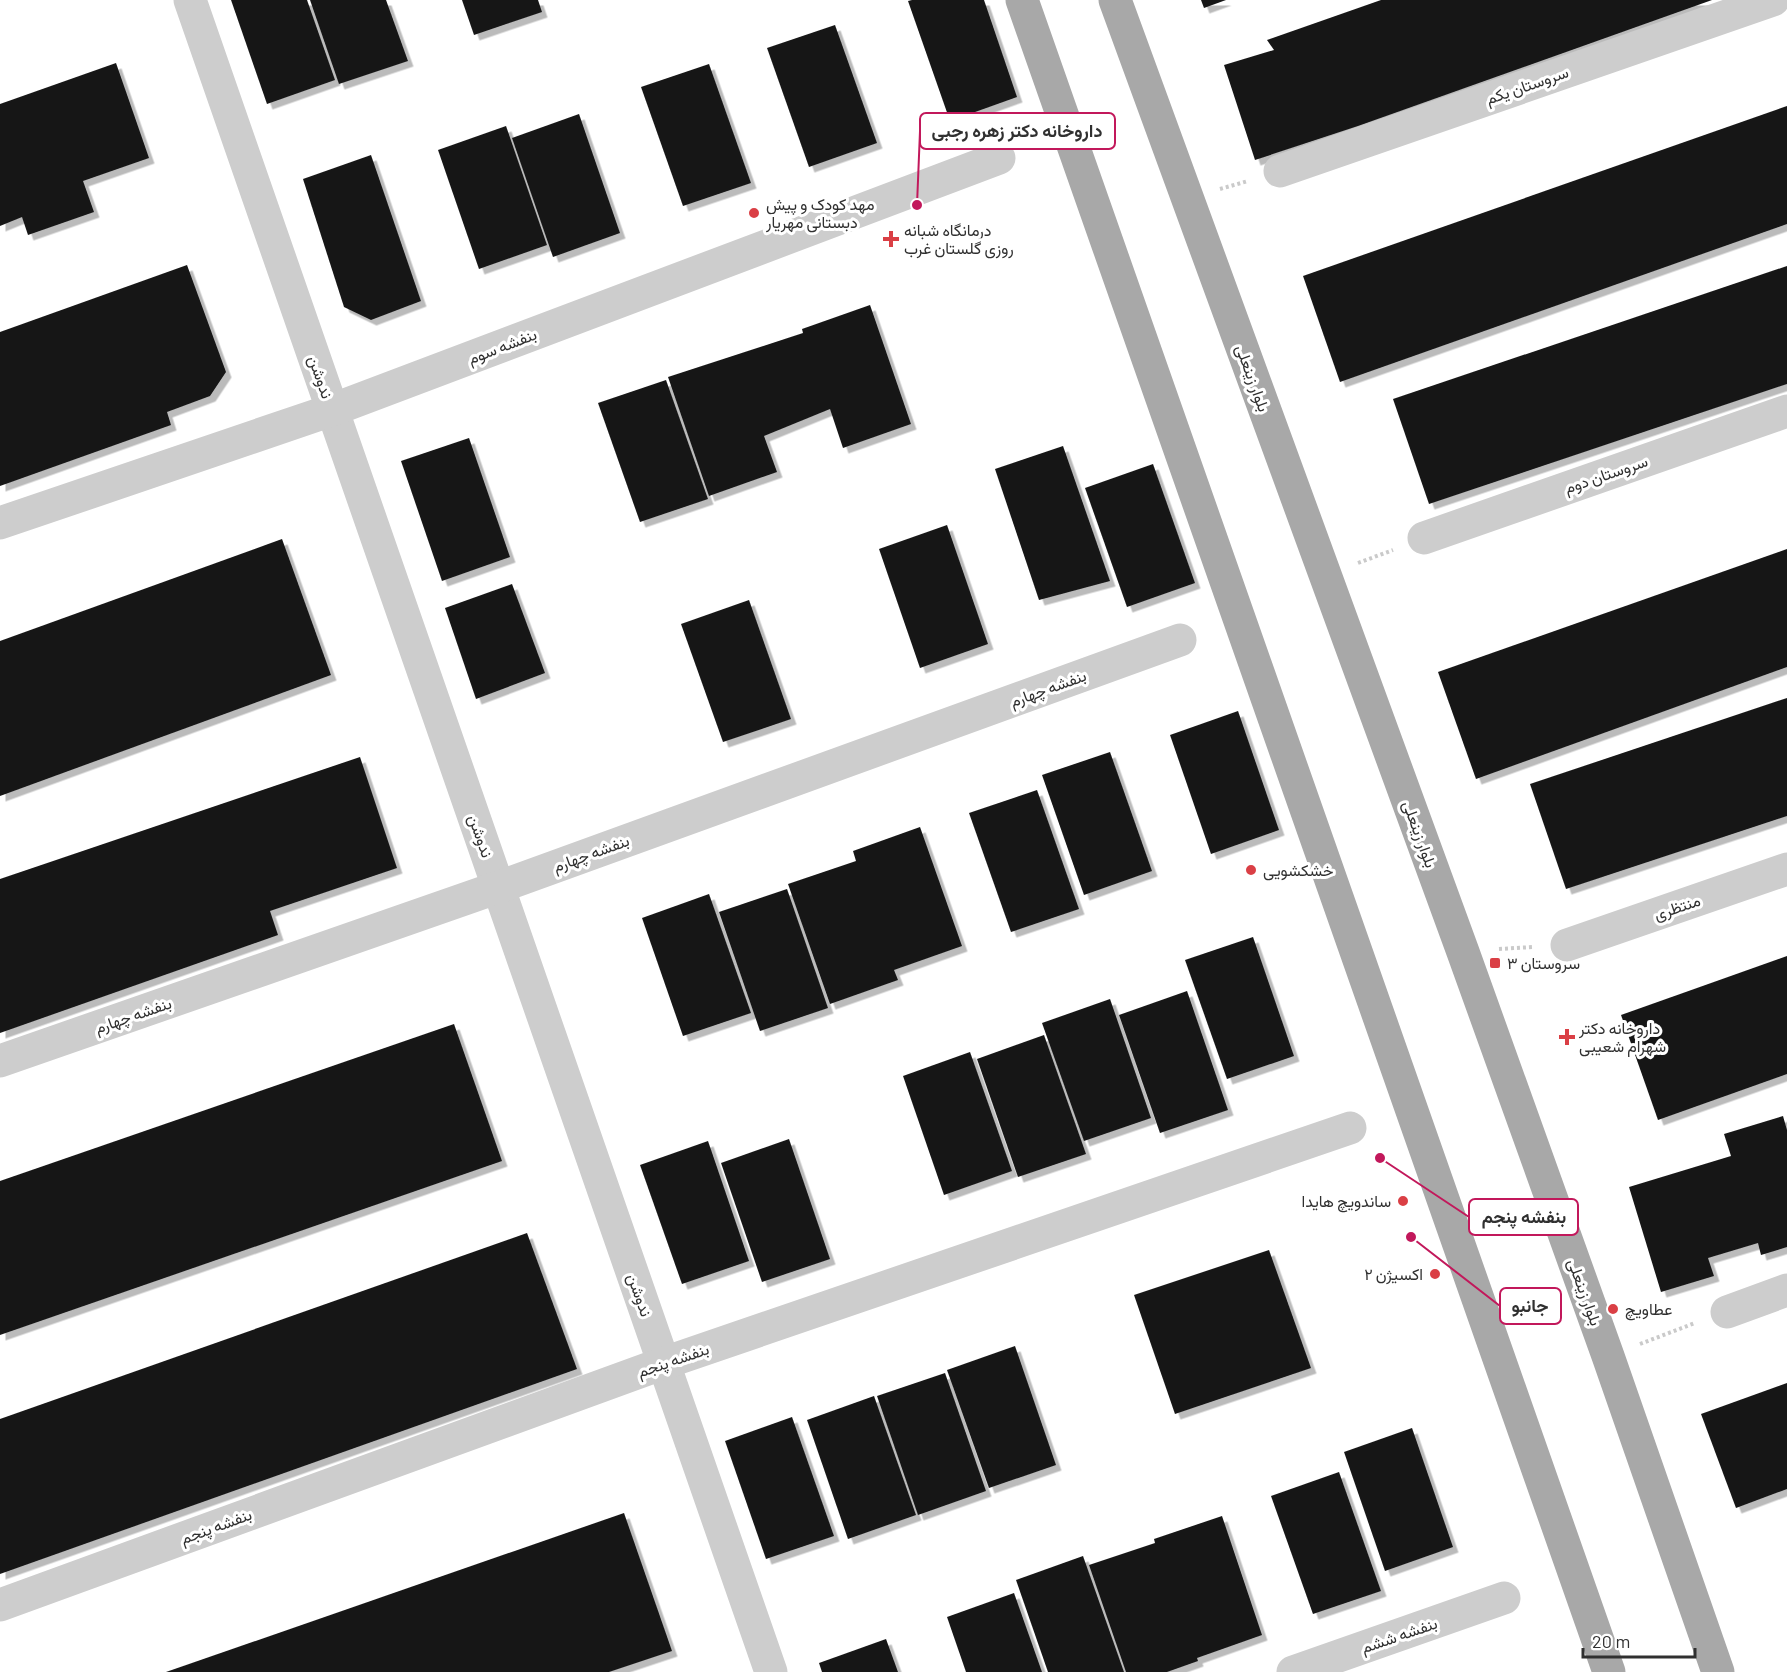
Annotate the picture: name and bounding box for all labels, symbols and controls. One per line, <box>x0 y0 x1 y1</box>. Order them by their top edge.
street label: سروستان یکم <box>1483 62 1571 109</box>
callout: داروخانه دکتر زهره رجبی <box>920 113 1115 149</box>
text: داروخانه دکتر زهره رجبی <box>931 119 1103 142</box>
place label: مهد کودک و پیش دبستانی مهریار <box>765 194 875 233</box>
marker: مهد کودک و پیش دبستانی مهریار <box>747 206 761 220</box>
place label: درمانگاه شبانه روزی گلستان غرب <box>904 220 1014 259</box>
marker: درمانگاه شبانه روزی گلستان غرب <box>882 230 900 248</box>
street label: بنفشه سوم <box>465 324 540 369</box>
street label: بلوار زینعلی <box>1231 342 1274 415</box>
street label: ندوشن <box>303 353 338 402</box>
street label: سروستان دوم <box>1562 450 1651 499</box>
street label: بنفشه چهارم <box>1007 665 1090 713</box>
street label: بلوار زینعلی <box>1398 798 1441 871</box>
street label: ندوشن <box>463 812 498 861</box>
street label: بنفشه چهارم <box>550 830 633 878</box>
place label: خشکشویی <box>1263 860 1334 881</box>
marker: خشکشویی <box>1244 863 1258 877</box>
street label: منتظری <box>1651 890 1703 925</box>
place label: سروستان ۳ <box>1507 953 1580 974</box>
marker: سروستان ۳ <box>1488 956 1502 970</box>
street label: بنفشه چهارم <box>92 993 175 1039</box>
place label: داروخانه دکتر شهرام شعیبی <box>1578 1018 1666 1057</box>
marker: داروخانه دکتر شهرام شعیبی <box>1560 1030 1574 1044</box>
place label: ساندویچ هایدا <box>1301 1191 1391 1213</box>
marker: ساندویچ هایدا <box>1396 1194 1410 1208</box>
callout: بنفشه پنجم <box>1469 1199 1578 1235</box>
text: بنفشه پنجم <box>1482 1205 1566 1229</box>
street label: بلوار زینعلی <box>1563 1256 1606 1329</box>
place label: اکسیژن ۲ <box>1364 1264 1423 1285</box>
marker: اکسیژن ۲ <box>1428 1267 1442 1281</box>
street label: ندوشن <box>622 1271 657 1320</box>
callout: جانبو <box>1500 1288 1561 1324</box>
text: جانبو <box>1512 1294 1548 1317</box>
place label: عطاویچ <box>1625 1299 1672 1321</box>
marker: عطاویچ <box>1606 1302 1620 1316</box>
street label: بنفشه پنجم <box>635 1338 712 1383</box>
street label: بنفشه پنجم <box>178 1504 255 1550</box>
street label: بنفشه ششم <box>1358 1613 1440 1658</box>
scale bar <box>1583 1621 1696 1659</box>
text: 20 m <box>1592 1630 1630 1652</box>

